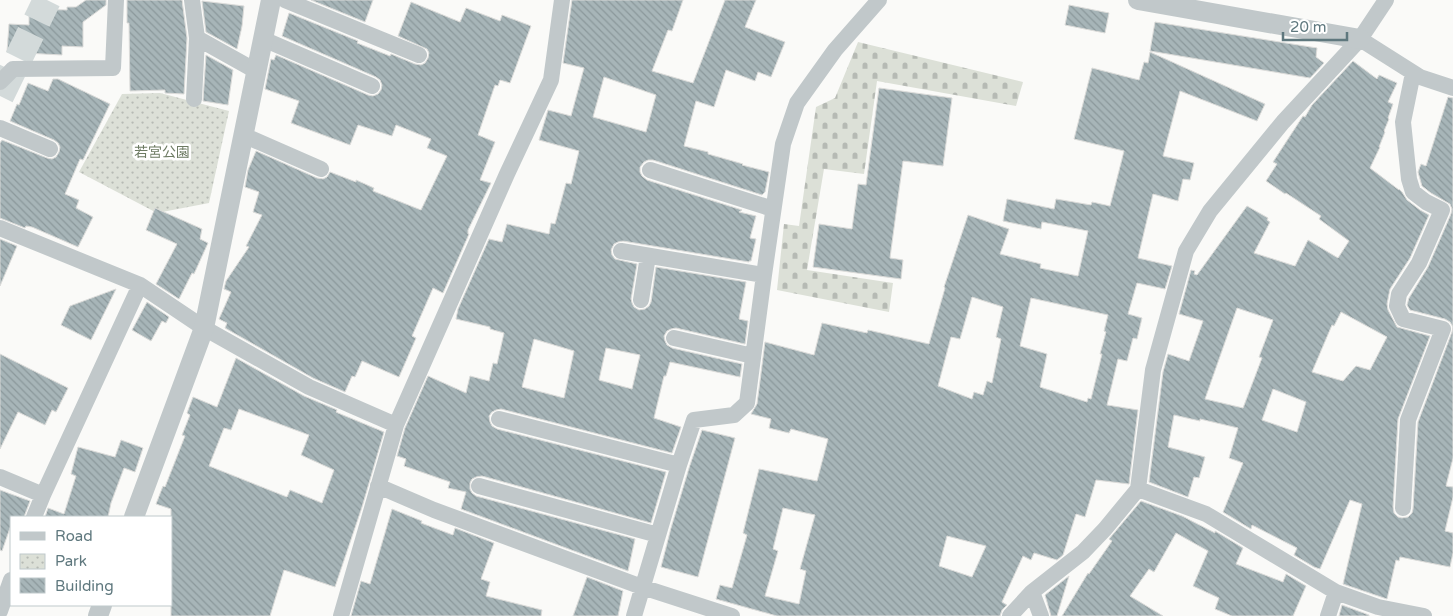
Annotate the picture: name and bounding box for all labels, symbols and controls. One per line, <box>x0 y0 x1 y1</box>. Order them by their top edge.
scale bar <box>1283 10 1347 42</box>
text: 20 m <box>1290 18 1327 36</box>
park label: 若宮公園 <box>134 144 190 161</box>
legend <box>10 516 172 606</box>
text: Road <box>55 527 93 545</box>
text: Park <box>55 552 87 570</box>
text: Building <box>55 577 114 595</box>

